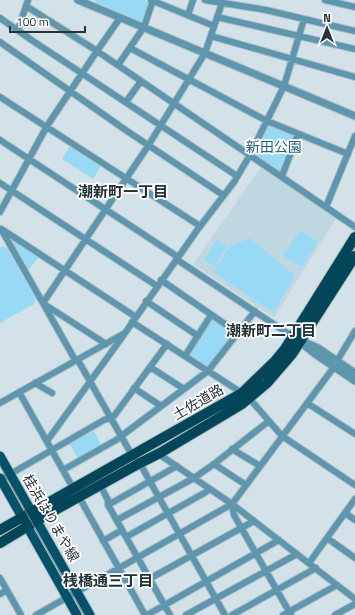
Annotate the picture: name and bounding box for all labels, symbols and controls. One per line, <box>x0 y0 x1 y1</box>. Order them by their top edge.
scale bar <box>10 8 85 34</box>
north arrow <box>307 8 347 48</box>
text: N <box>323 10 331 26</box>
text: 100 m <box>16 12 49 31</box>
park label: 新田公園 <box>246 136 302 157</box>
district label: 潮新町一丁目 <box>78 180 168 203</box>
district label: 潮新町二丁目 <box>226 319 316 342</box>
street label: 土佐道路 <box>168 378 227 425</box>
street label: 桂浜はりまや線 <box>18 470 85 565</box>
district label: 桟橋通三丁目 <box>63 569 153 592</box>

